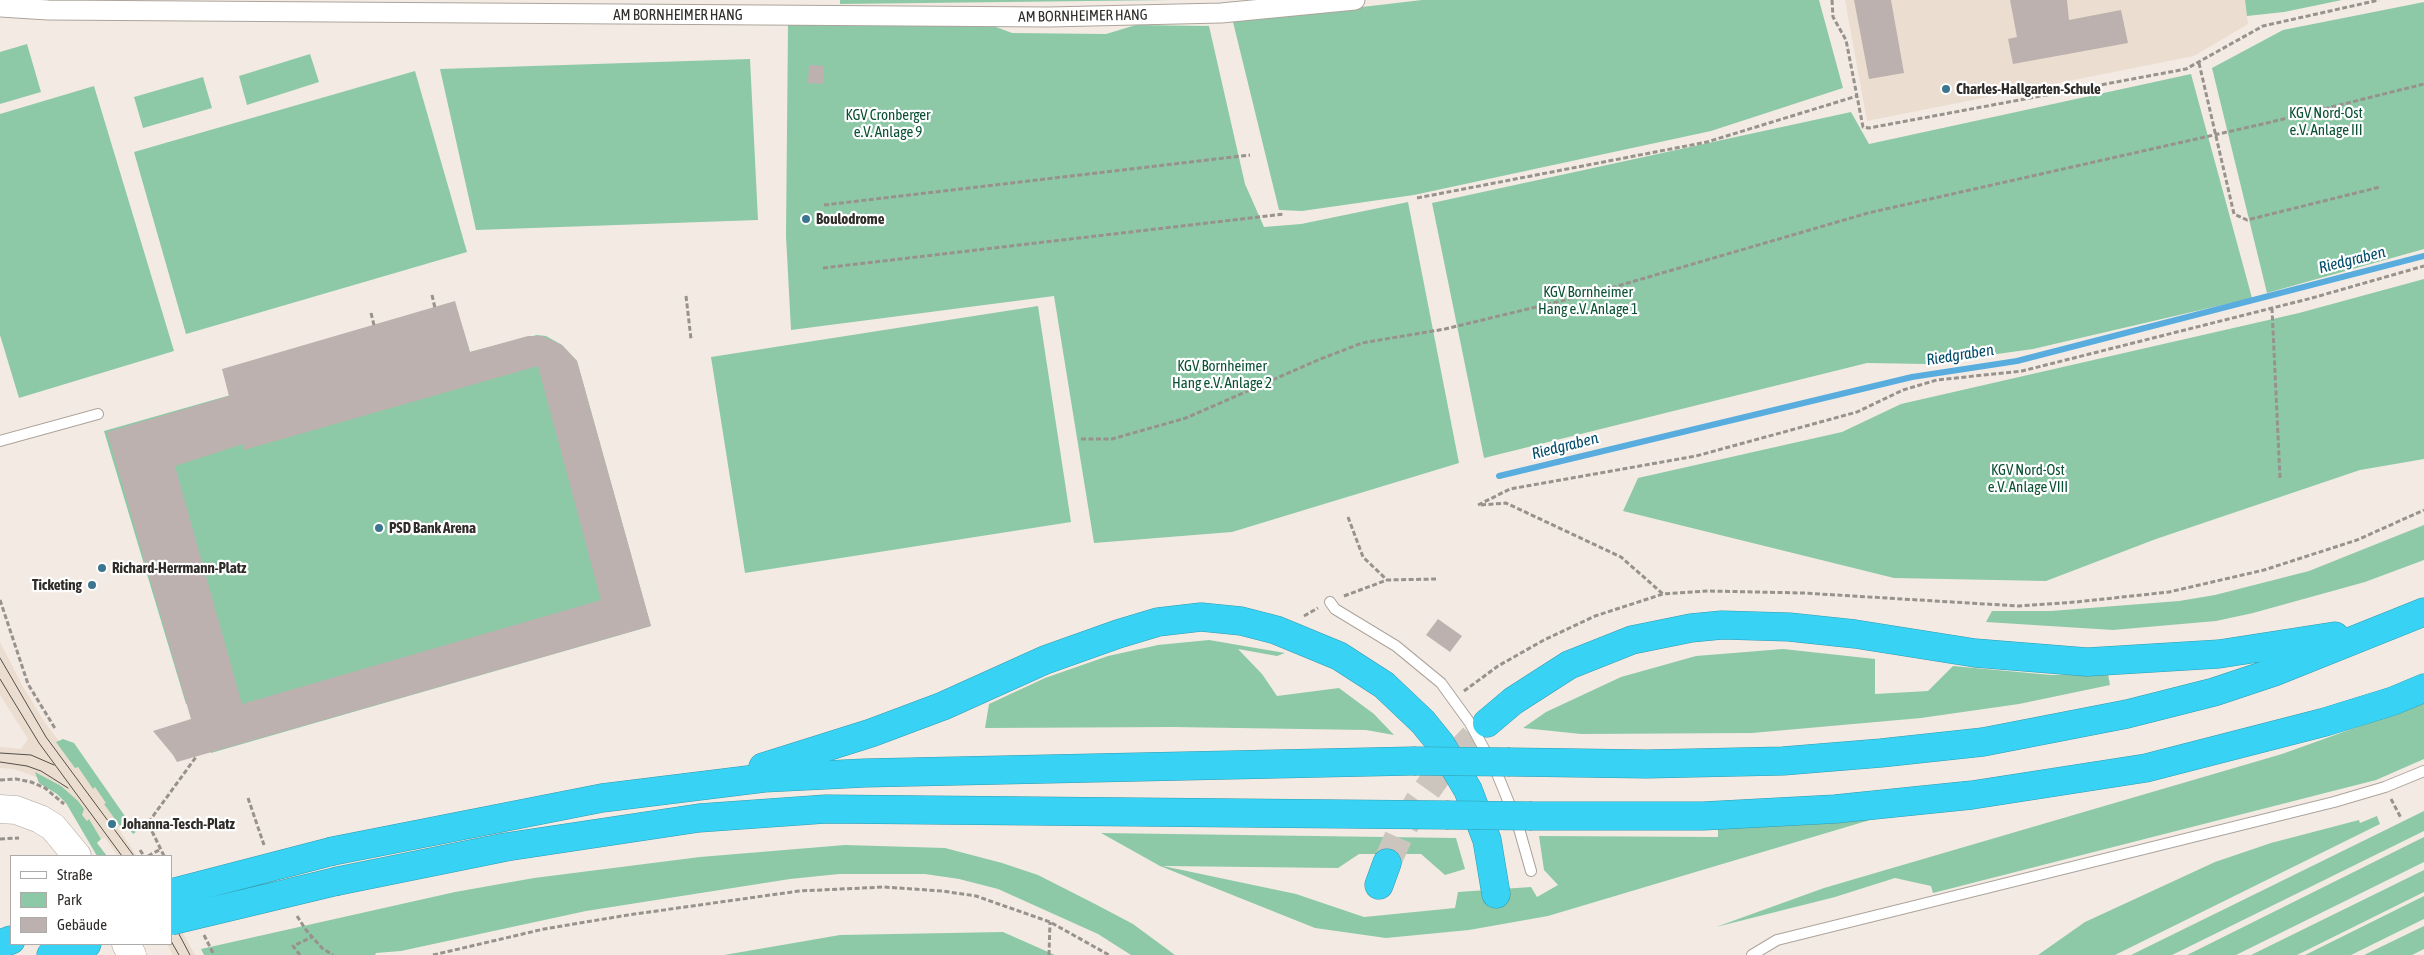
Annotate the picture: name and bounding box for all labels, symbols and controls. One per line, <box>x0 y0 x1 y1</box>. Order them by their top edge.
street label: AM BORNHEIMER HANG <box>613 6 743 24</box>
street label: AM BORNHEIMER HANG <box>1018 6 1148 26</box>
place label: Charles-Hallgarten-Schule <box>1956 80 2101 98</box>
marker: Charles-Hallgarten-Schule <box>1940 83 1952 95</box>
park label: KGV Nord-Ost e.V. Anlage III <box>2289 104 2363 139</box>
park label: KGV Cronberger e.V. Anlage 9 <box>845 106 931 141</box>
place label: Boulodrome <box>816 210 884 228</box>
marker: Boulodrome <box>800 213 812 225</box>
water label: Riedgraben <box>2317 242 2387 278</box>
park label: KGV Bornheimer Hang e.V. Anlage 1 <box>1538 283 1638 318</box>
water label: Riedgraben <box>1925 340 1995 370</box>
park label: KGV Bornheimer Hang e.V. Anlage 2 <box>1172 357 1272 392</box>
water label: Riedgraben <box>1530 428 1600 464</box>
park label: KGV Nord-Ost e.V. Anlage VIII <box>1988 461 2068 496</box>
place label: PSD Bank Arena <box>389 519 476 537</box>
marker: PSD Bank Arena <box>373 522 385 534</box>
place label: Richard-Herrmann-Platz <box>112 559 247 577</box>
marker: Richard-Herrmann-Platz <box>96 562 108 574</box>
place label: Ticketing <box>32 576 82 594</box>
marker: Ticketing <box>86 579 98 591</box>
place label: Johanna-Tesch-Platz <box>122 815 235 833</box>
marker: Johanna-Tesch-Platz <box>106 818 118 830</box>
legend <box>10 855 172 945</box>
text: Straße <box>57 866 93 883</box>
text: Park <box>57 891 82 908</box>
text: Gebäude <box>57 916 107 933</box>

